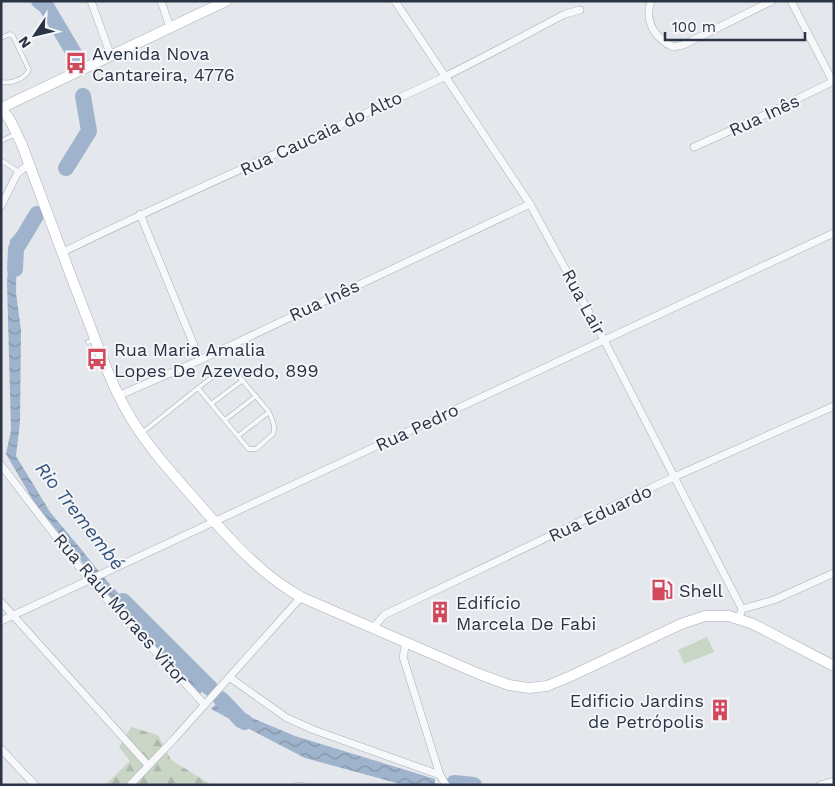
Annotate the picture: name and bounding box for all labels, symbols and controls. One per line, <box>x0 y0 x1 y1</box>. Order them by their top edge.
north arrow <box>10 10 60 60</box>
scale bar <box>665 10 805 42</box>
text: 100 m <box>672 18 716 36</box>
text: N <box>15 34 34 51</box>
place label: Avenida Nova Cantareira, 4776 <box>92 43 235 85</box>
bus stop icon: Avenida Nova Cantareira, 4776 <box>63 50 89 76</box>
street label: Rua Caucaia do Alto <box>237 86 405 180</box>
street label: Rua Inês <box>726 90 802 140</box>
street label: Rua Lair <box>558 265 610 339</box>
street label: Rua Inês <box>286 275 362 325</box>
place label: Rua Maria Amalia Lopes De Azevedo, 899 <box>114 339 319 381</box>
bus stop icon: Rua Maria Amalia Lopes De Azevedo, 899 <box>84 346 110 372</box>
street label: Rua Pedro <box>372 399 462 455</box>
water label: Rio Tremembé <box>31 457 129 575</box>
street label: Rua Eduardo <box>545 480 655 546</box>
street label: Rua Raul Moraes Vitor <box>49 529 193 689</box>
fuel station icon: Shell <box>649 577 675 603</box>
place label: Shell <box>679 580 724 601</box>
place label: Edifício Marcela De Fabi <box>456 592 596 634</box>
building icon: Edifício Marcela De Fabi <box>427 599 453 625</box>
place label: Edificio Jardins de Petrópolis <box>570 690 704 732</box>
building icon: Edificio Jardins de Petrópolis <box>707 697 733 723</box>

